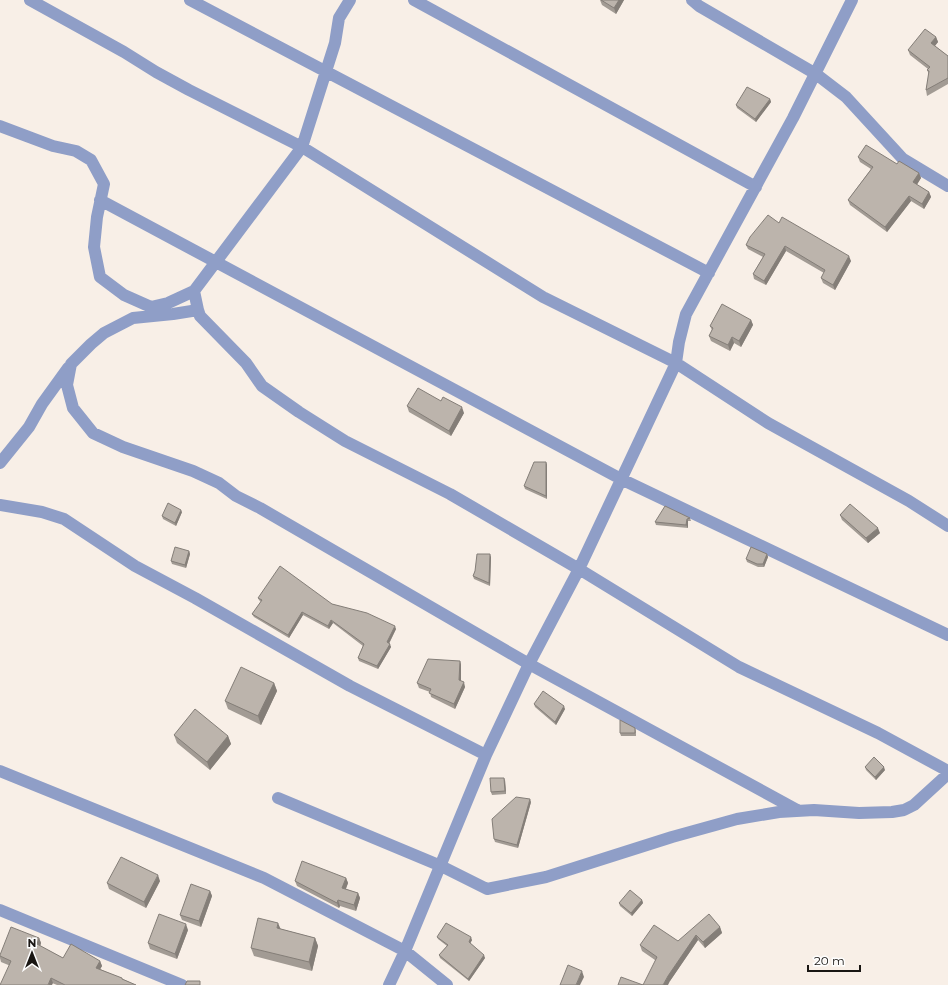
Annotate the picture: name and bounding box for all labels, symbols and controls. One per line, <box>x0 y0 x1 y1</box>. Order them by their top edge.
north arrow <box>12 933 52 973</box>
text: N <box>28 936 36 950</box>
scale bar <box>808 947 860 973</box>
text: 20 m <box>814 953 845 968</box>

